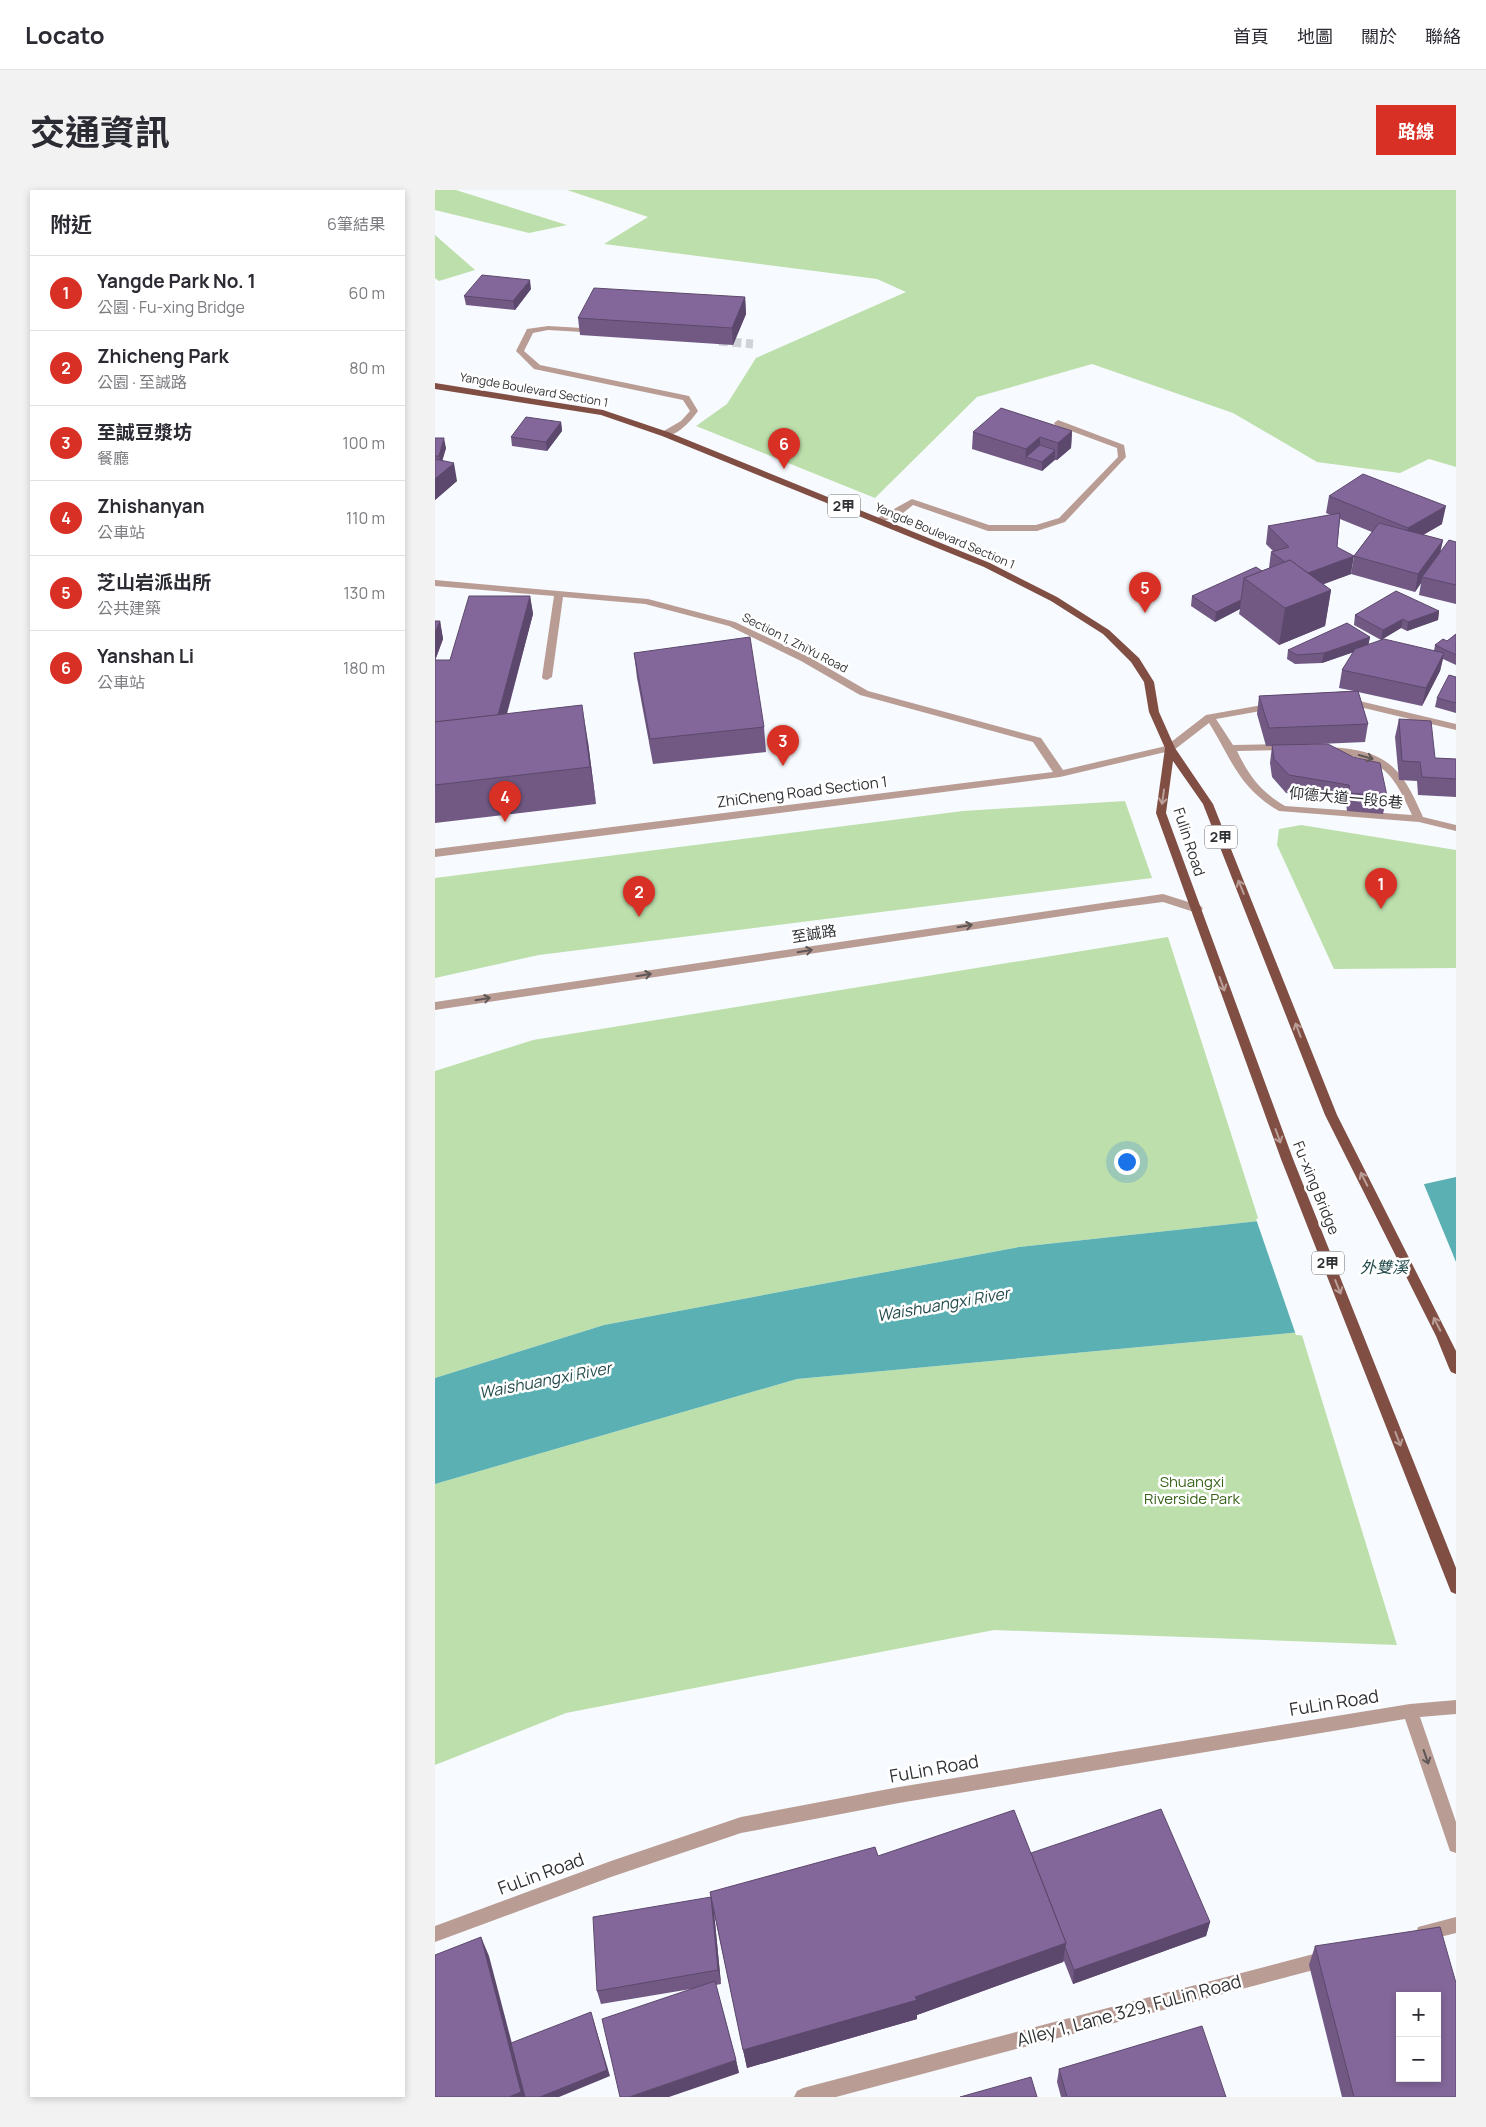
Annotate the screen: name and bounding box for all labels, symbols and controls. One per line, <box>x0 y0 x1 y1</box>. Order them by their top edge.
text: Locato <box>25 18 105 51</box>
text: 首頁 <box>1233 24 1269 48</box>
text: 地圖 <box>1297 24 1333 48</box>
text: 關於 <box>1361 24 1397 48</box>
text: 聯絡 <box>1425 24 1461 48</box>
button: 路線 <box>1376 105 1456 155</box>
text: 交通資訊 <box>30 108 170 156</box>
text: 附近 <box>50 210 92 238</box>
text: 6筆結果 <box>327 213 385 235</box>
text: Yangde Park No. 1 <box>97 268 256 294</box>
text: 1 <box>62 282 70 304</box>
text: 60 m <box>349 282 385 304</box>
text: 公園 · Fu-xing Bridge <box>97 296 245 318</box>
text: Zhicheng Park <box>97 343 229 369</box>
text: 2 <box>61 357 71 379</box>
text: 80 m <box>349 357 385 379</box>
street label: Yangde Boulevard Section 1 <box>459 368 610 411</box>
text: 公園 · 至誠路 <box>97 371 187 393</box>
text: 至誠豆漿坊 <box>97 419 192 445</box>
pin: 6 <box>768 428 800 469</box>
text: 3 <box>61 432 71 454</box>
text: 100 m <box>342 432 385 454</box>
text: 餐廳 <box>97 447 129 469</box>
text: Zhishanyan <box>97 493 205 519</box>
road number: 2甲 <box>828 494 860 518</box>
street label: Yangde Boulevard Section 1 <box>873 498 1018 573</box>
text: 4 <box>61 507 71 529</box>
text: 110 m <box>346 507 385 529</box>
text: 公車站 <box>97 521 145 543</box>
text: 芝山岩派出所 <box>97 569 211 595</box>
pin: 5 <box>1129 572 1161 613</box>
text: 5 <box>61 582 71 604</box>
text: 130 m <box>343 582 385 604</box>
text: 公共建築 <box>97 597 161 619</box>
street label: Section 1, ZhiYu Road <box>739 609 851 677</box>
text: Yanshan Li <box>97 643 194 669</box>
text: 6 <box>61 657 71 679</box>
text: 180 m <box>343 657 385 679</box>
text: 公車站 <box>97 671 145 693</box>
pin: 3 <box>767 725 799 766</box>
one-way arrow <box>1357 752 1373 762</box>
street label: ZhiCheng Road Section 1 <box>715 771 888 812</box>
pin: 4 <box>489 781 521 822</box>
street label: 仰德大道一段6巷 <box>1288 782 1404 813</box>
one-way arrow <box>1158 788 1168 804</box>
street label: Fulin Road <box>1169 805 1210 879</box>
road number: 2甲 <box>1205 826 1237 849</box>
pin: 1 <box>1365 868 1397 909</box>
pin: 2 <box>623 876 655 917</box>
one-way arrow <box>1236 880 1246 895</box>
street label: 至誠路 <box>790 920 838 947</box>
one-way arrow <box>957 921 973 931</box>
one-way arrow <box>796 945 812 955</box>
one-way arrow <box>636 970 652 980</box>
one-way arrow <box>1218 976 1227 991</box>
one-way arrow <box>475 994 491 1004</box>
one-way arrow <box>1293 1023 1302 1038</box>
one-way arrow <box>1274 1128 1283 1144</box>
street label: Fu-xing Bridge <box>1288 1138 1345 1238</box>
your location <box>1114 1149 1140 1175</box>
one-way arrow <box>1359 1171 1369 1186</box>
road number: 2甲 <box>1312 1252 1344 1274</box>
water label: 外雙溪 <box>1360 1256 1410 1278</box>
one-way arrow <box>1334 1279 1343 1295</box>
water label: Waishuangxi River <box>875 1281 1013 1326</box>
one-way arrow <box>1432 1317 1441 1332</box>
water label: Waishuangxi River <box>477 1356 615 1404</box>
one-way arrow <box>1394 1430 1403 1446</box>
park label: Shuangxi Riverside Park <box>1144 1471 1241 1509</box>
street label: FuLin Road <box>1287 1683 1380 1721</box>
street label: FuLin Road <box>887 1748 980 1788</box>
one-way arrow <box>1421 1749 1431 1765</box>
street label: FuLin Road <box>494 1846 587 1900</box>
street label: Alley 1, Lane 329, FuLin Road <box>1014 1969 1244 2052</box>
map controls <box>1396 1992 1441 2082</box>
button: + <box>1396 1992 1441 2037</box>
button: − <box>1396 2037 1441 2082</box>

